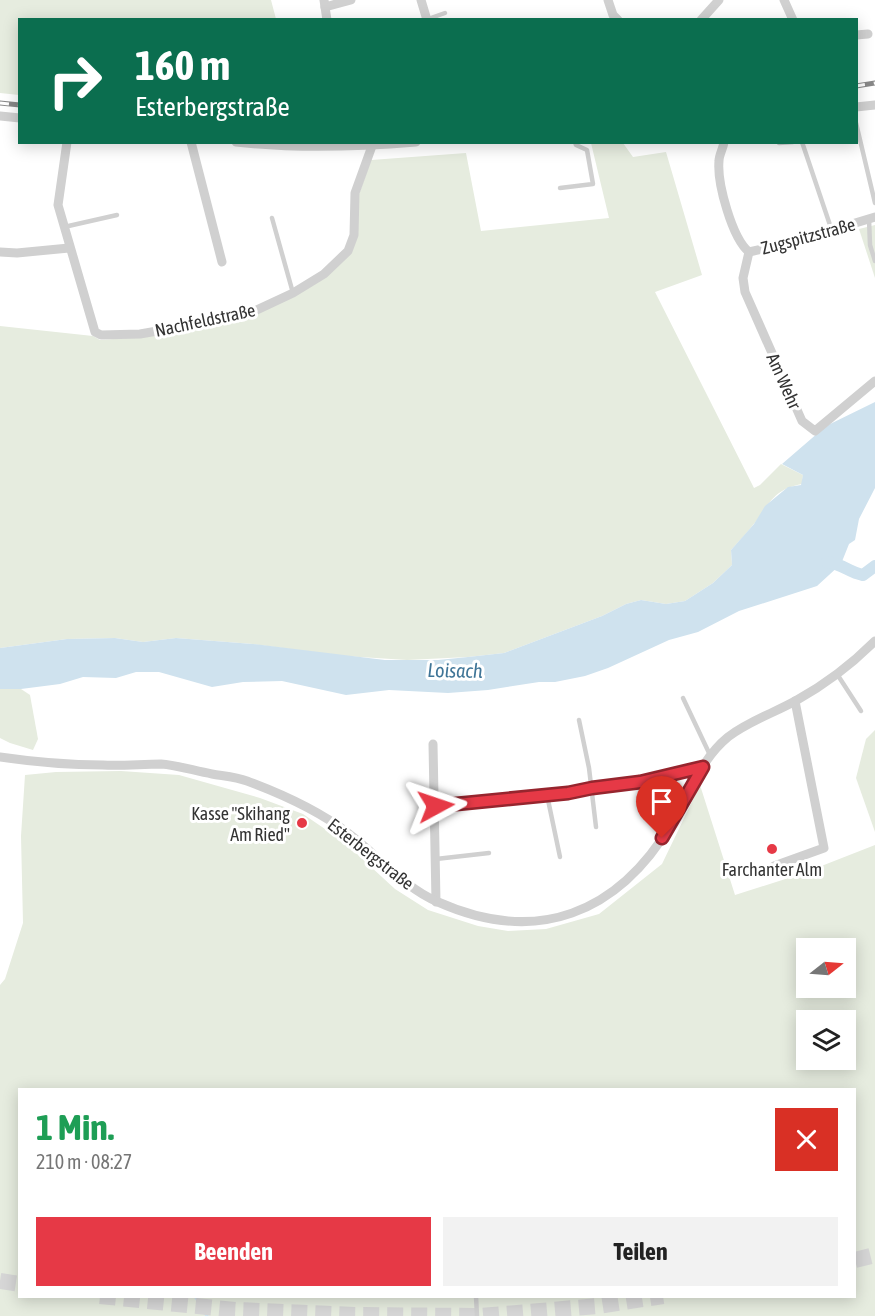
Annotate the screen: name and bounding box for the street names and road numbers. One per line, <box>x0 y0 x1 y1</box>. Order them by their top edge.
street label: Zugspitzstraße <box>759 213 857 259</box>
street label: Nachfeldstraße <box>153 299 257 341</box>
street label: Am Wehr <box>762 350 806 413</box>
street label: Esterbergstraße <box>324 814 418 894</box>

